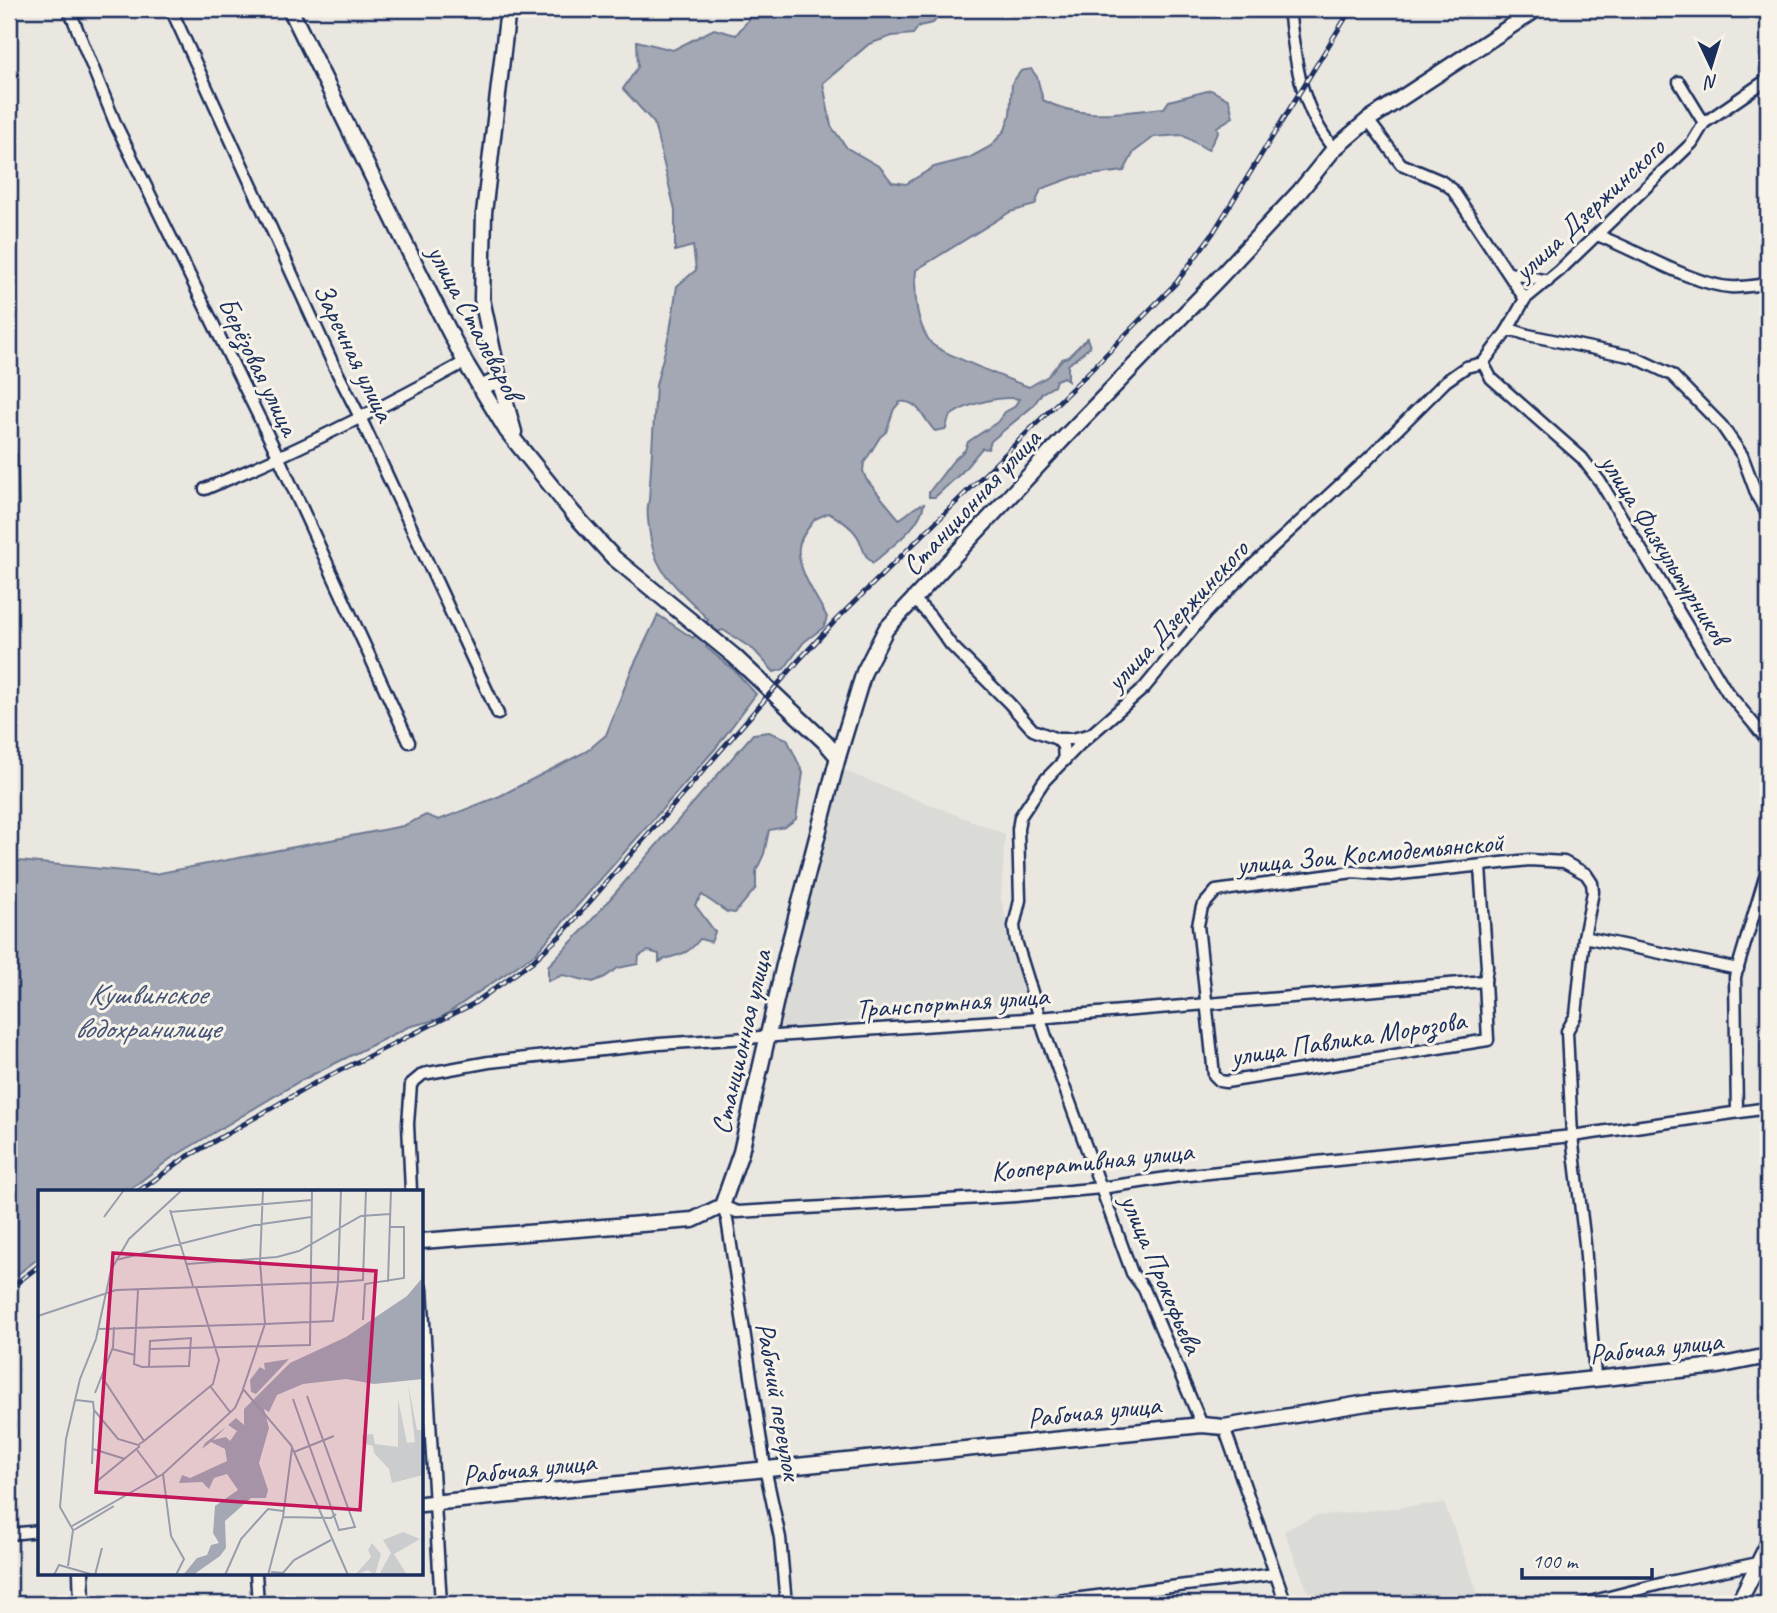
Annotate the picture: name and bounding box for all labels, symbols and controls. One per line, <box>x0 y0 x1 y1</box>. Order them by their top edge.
north arrow <box>1676 32 1746 102</box>
text: N <box>1702 70 1719 95</box>
street label: улица Дзержинского <box>1505 129 1673 289</box>
street label: улица Сталеваров <box>419 237 533 411</box>
street label: Заречная улица <box>305 277 403 429</box>
street label: Берёзовая улица <box>209 291 309 444</box>
street label: Станционная улица <box>894 420 1049 583</box>
street label: улица Физкультурников <box>1591 446 1740 655</box>
street label: улица Дзержинского <box>1097 531 1257 699</box>
street label: улица Зои Космодемьянской <box>1233 824 1506 882</box>
street label: Станционная улица <box>703 945 780 1137</box>
water label: Кушвинское водохранилище <box>75 975 224 1047</box>
street label: Транспортная улица <box>854 978 1051 1026</box>
street label: улица Павлика Морозова <box>1226 1002 1470 1075</box>
street label: Кооперативная улица <box>989 1133 1196 1189</box>
street label: улица Прокофьева <box>1112 1187 1212 1361</box>
inset map <box>38 1190 424 1574</box>
street label: Рабочий переулок <box>748 1320 810 1485</box>
street label: Рабочая улица <box>1588 1322 1726 1371</box>
street label: Рабочая улица <box>1026 1386 1164 1435</box>
street label: Рабочая улица <box>461 1443 599 1492</box>
scale bar <box>1522 1536 1651 1580</box>
text: 100 m <box>1532 1548 1579 1574</box>

